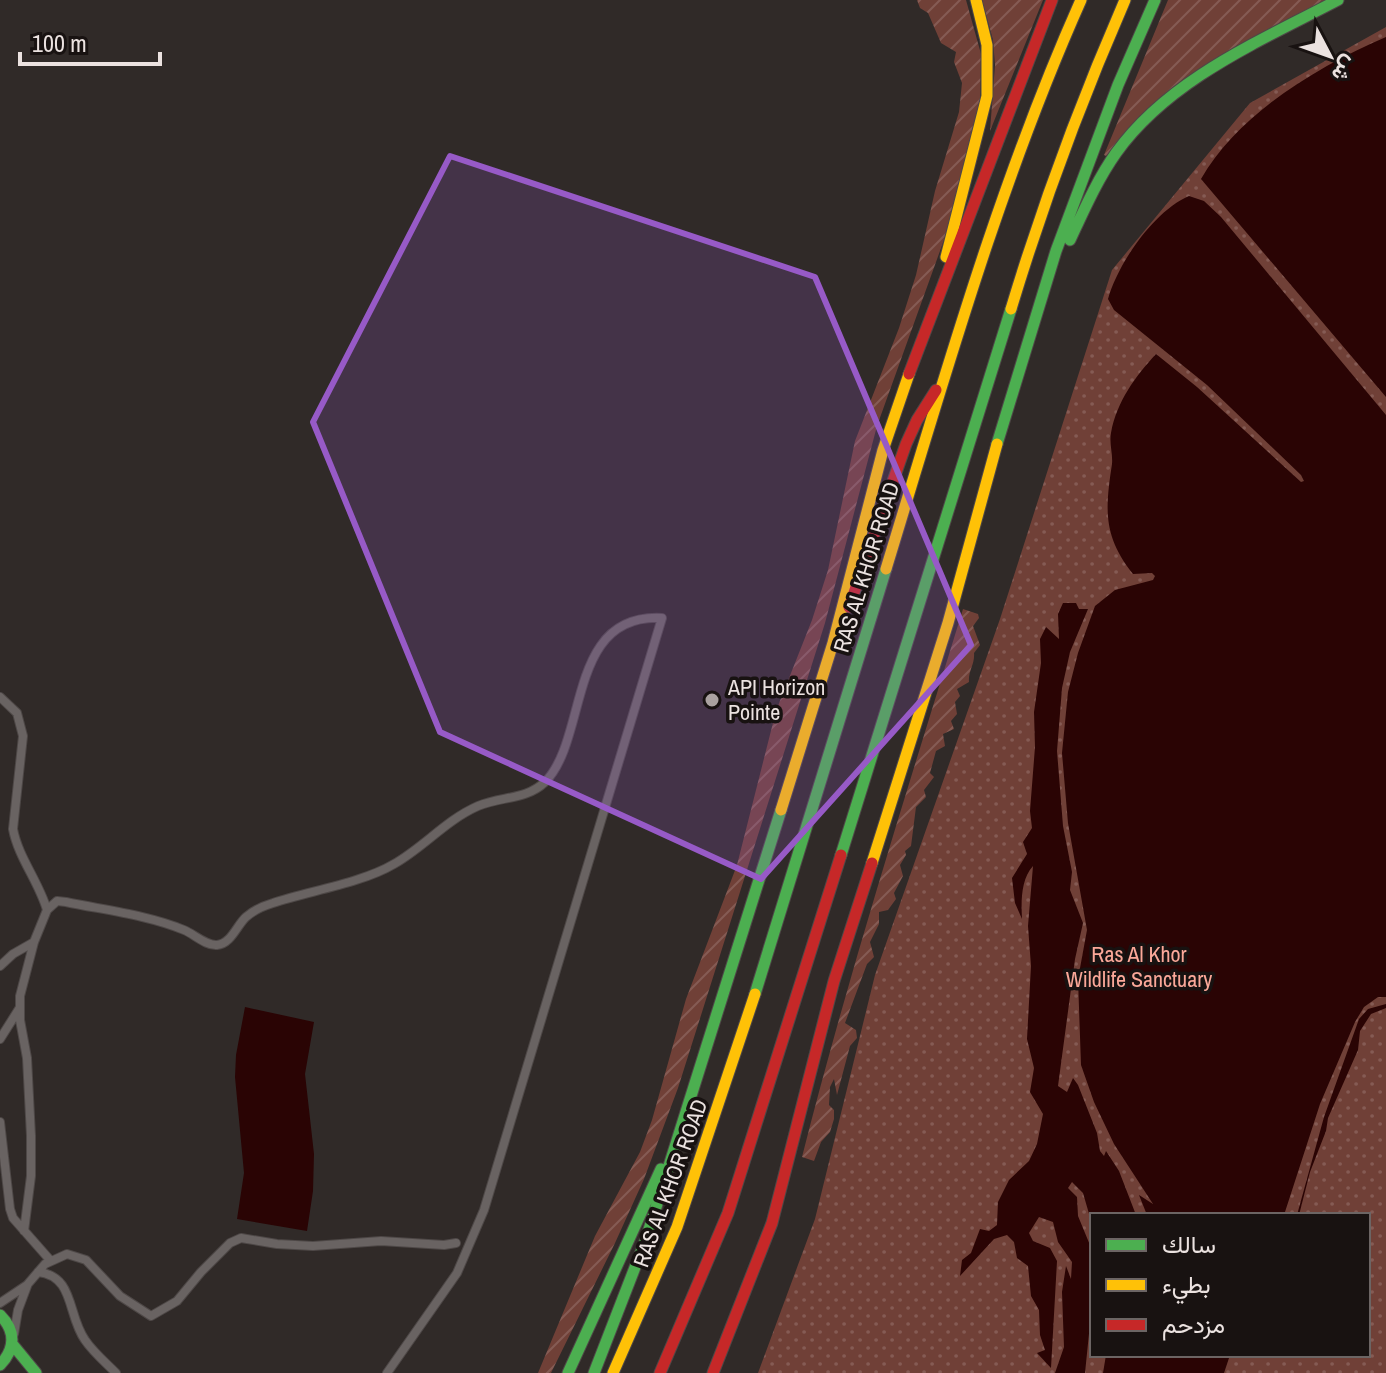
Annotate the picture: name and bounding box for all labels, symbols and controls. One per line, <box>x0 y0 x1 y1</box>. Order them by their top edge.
scale bar <box>20 16 160 66</box>
north arrow <box>1290 16 1370 96</box>
text: 100 m <box>32 27 87 59</box>
text: ش <box>1325 49 1365 89</box>
street label: RAS AL KHOR ROAD <box>826 478 906 656</box>
place label: API Horizon Pointe <box>727 672 825 727</box>
marker: API Horizon Pointe <box>703 691 721 709</box>
park label: Ras Al Khor Wildlife Sanctuary <box>1066 939 1212 994</box>
street label: RAS AL KHOR ROAD <box>626 1095 714 1271</box>
legend <box>1090 1213 1370 1357</box>
text: سالك <box>1162 1228 1216 1260</box>
text: بطيء <box>1162 1268 1211 1304</box>
text: مزدحم <box>1162 1308 1225 1341</box>

